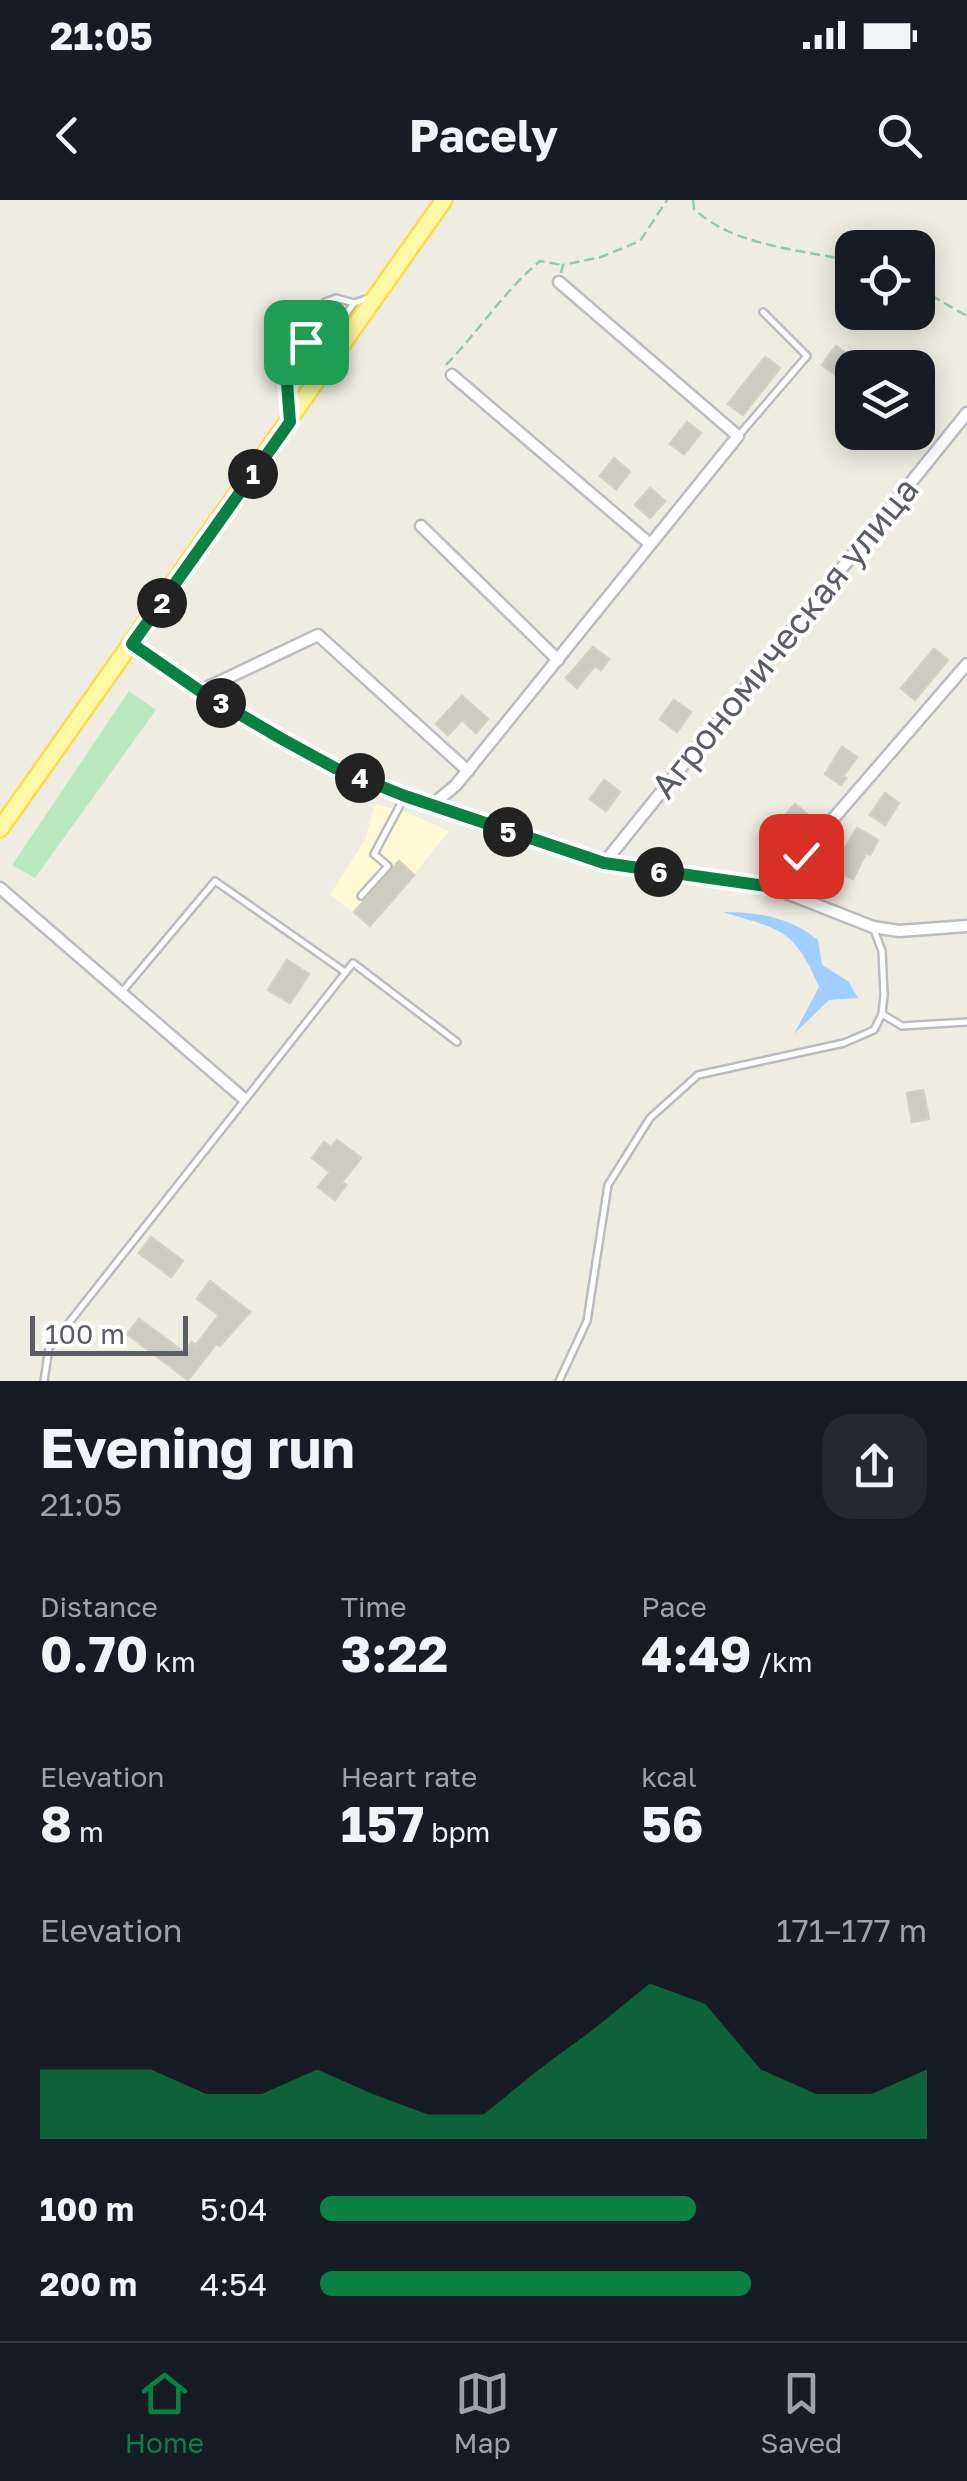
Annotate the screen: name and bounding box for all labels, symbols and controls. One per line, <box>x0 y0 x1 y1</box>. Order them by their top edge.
text: 21:05 <box>50 13 153 58</box>
icon: back <box>40 108 95 163</box>
text: Pacely <box>409 108 558 162</box>
icon: search <box>872 108 927 163</box>
map controls <box>835 230 935 450</box>
button: locate <box>835 230 935 330</box>
pin <box>264 300 349 385</box>
icon: arrive <box>279 315 334 370</box>
button: layers <box>835 350 935 450</box>
pin: 1 <box>228 449 278 499</box>
text: 1 <box>246 457 260 490</box>
street label: Агрономическая улица <box>642 469 927 806</box>
pin: 2 <box>137 578 187 628</box>
text: 2 <box>153 586 171 619</box>
pin: 3 <box>196 678 246 728</box>
text: 3 <box>212 686 230 719</box>
pin: 4 <box>335 753 385 803</box>
text: 4 <box>351 761 369 794</box>
pin: 5 <box>483 807 533 857</box>
pin <box>759 814 844 899</box>
text: 5 <box>499 815 517 848</box>
icon: check <box>774 829 829 884</box>
pin: 6 <box>634 847 684 897</box>
text: 6 <box>650 855 668 888</box>
scale bar <box>30 1311 188 1356</box>
text: 100 m <box>45 1317 125 1350</box>
text: Evening run <box>40 1414 355 1480</box>
button: share <box>822 1414 927 1519</box>
text: 21:05 <box>40 1485 122 1523</box>
text: Distance <box>40 1590 158 1623</box>
text: Time <box>341 1590 407 1623</box>
text: Pace <box>641 1590 707 1623</box>
text: 0.70 <box>40 1623 148 1683</box>
text: 3:22 <box>341 1623 448 1683</box>
text: 4:49 <box>641 1623 752 1683</box>
text: km <box>148 1645 196 1678</box>
text: /km <box>752 1645 813 1678</box>
text: Elevation <box>40 1760 165 1793</box>
text: Heart rate <box>341 1760 477 1793</box>
text: kcal <box>641 1760 697 1793</box>
text: 8 <box>40 1793 72 1853</box>
text: 157 <box>341 1793 424 1853</box>
text: 56 <box>641 1793 704 1853</box>
text: m <box>72 1815 104 1848</box>
text: bpm <box>424 1815 490 1848</box>
text: Elevation <box>40 1911 182 1949</box>
text: 171–177 m <box>776 1911 927 1949</box>
text: 100 m <box>40 2190 134 2228</box>
text: 5:04 <box>200 2190 268 2228</box>
text: 200 m <box>40 2265 137 2303</box>
text: 4:54 <box>200 2265 267 2303</box>
tab: Home <box>125 2366 204 2459</box>
tab: Map <box>454 2366 511 2459</box>
tab: Saved <box>760 2366 842 2459</box>

